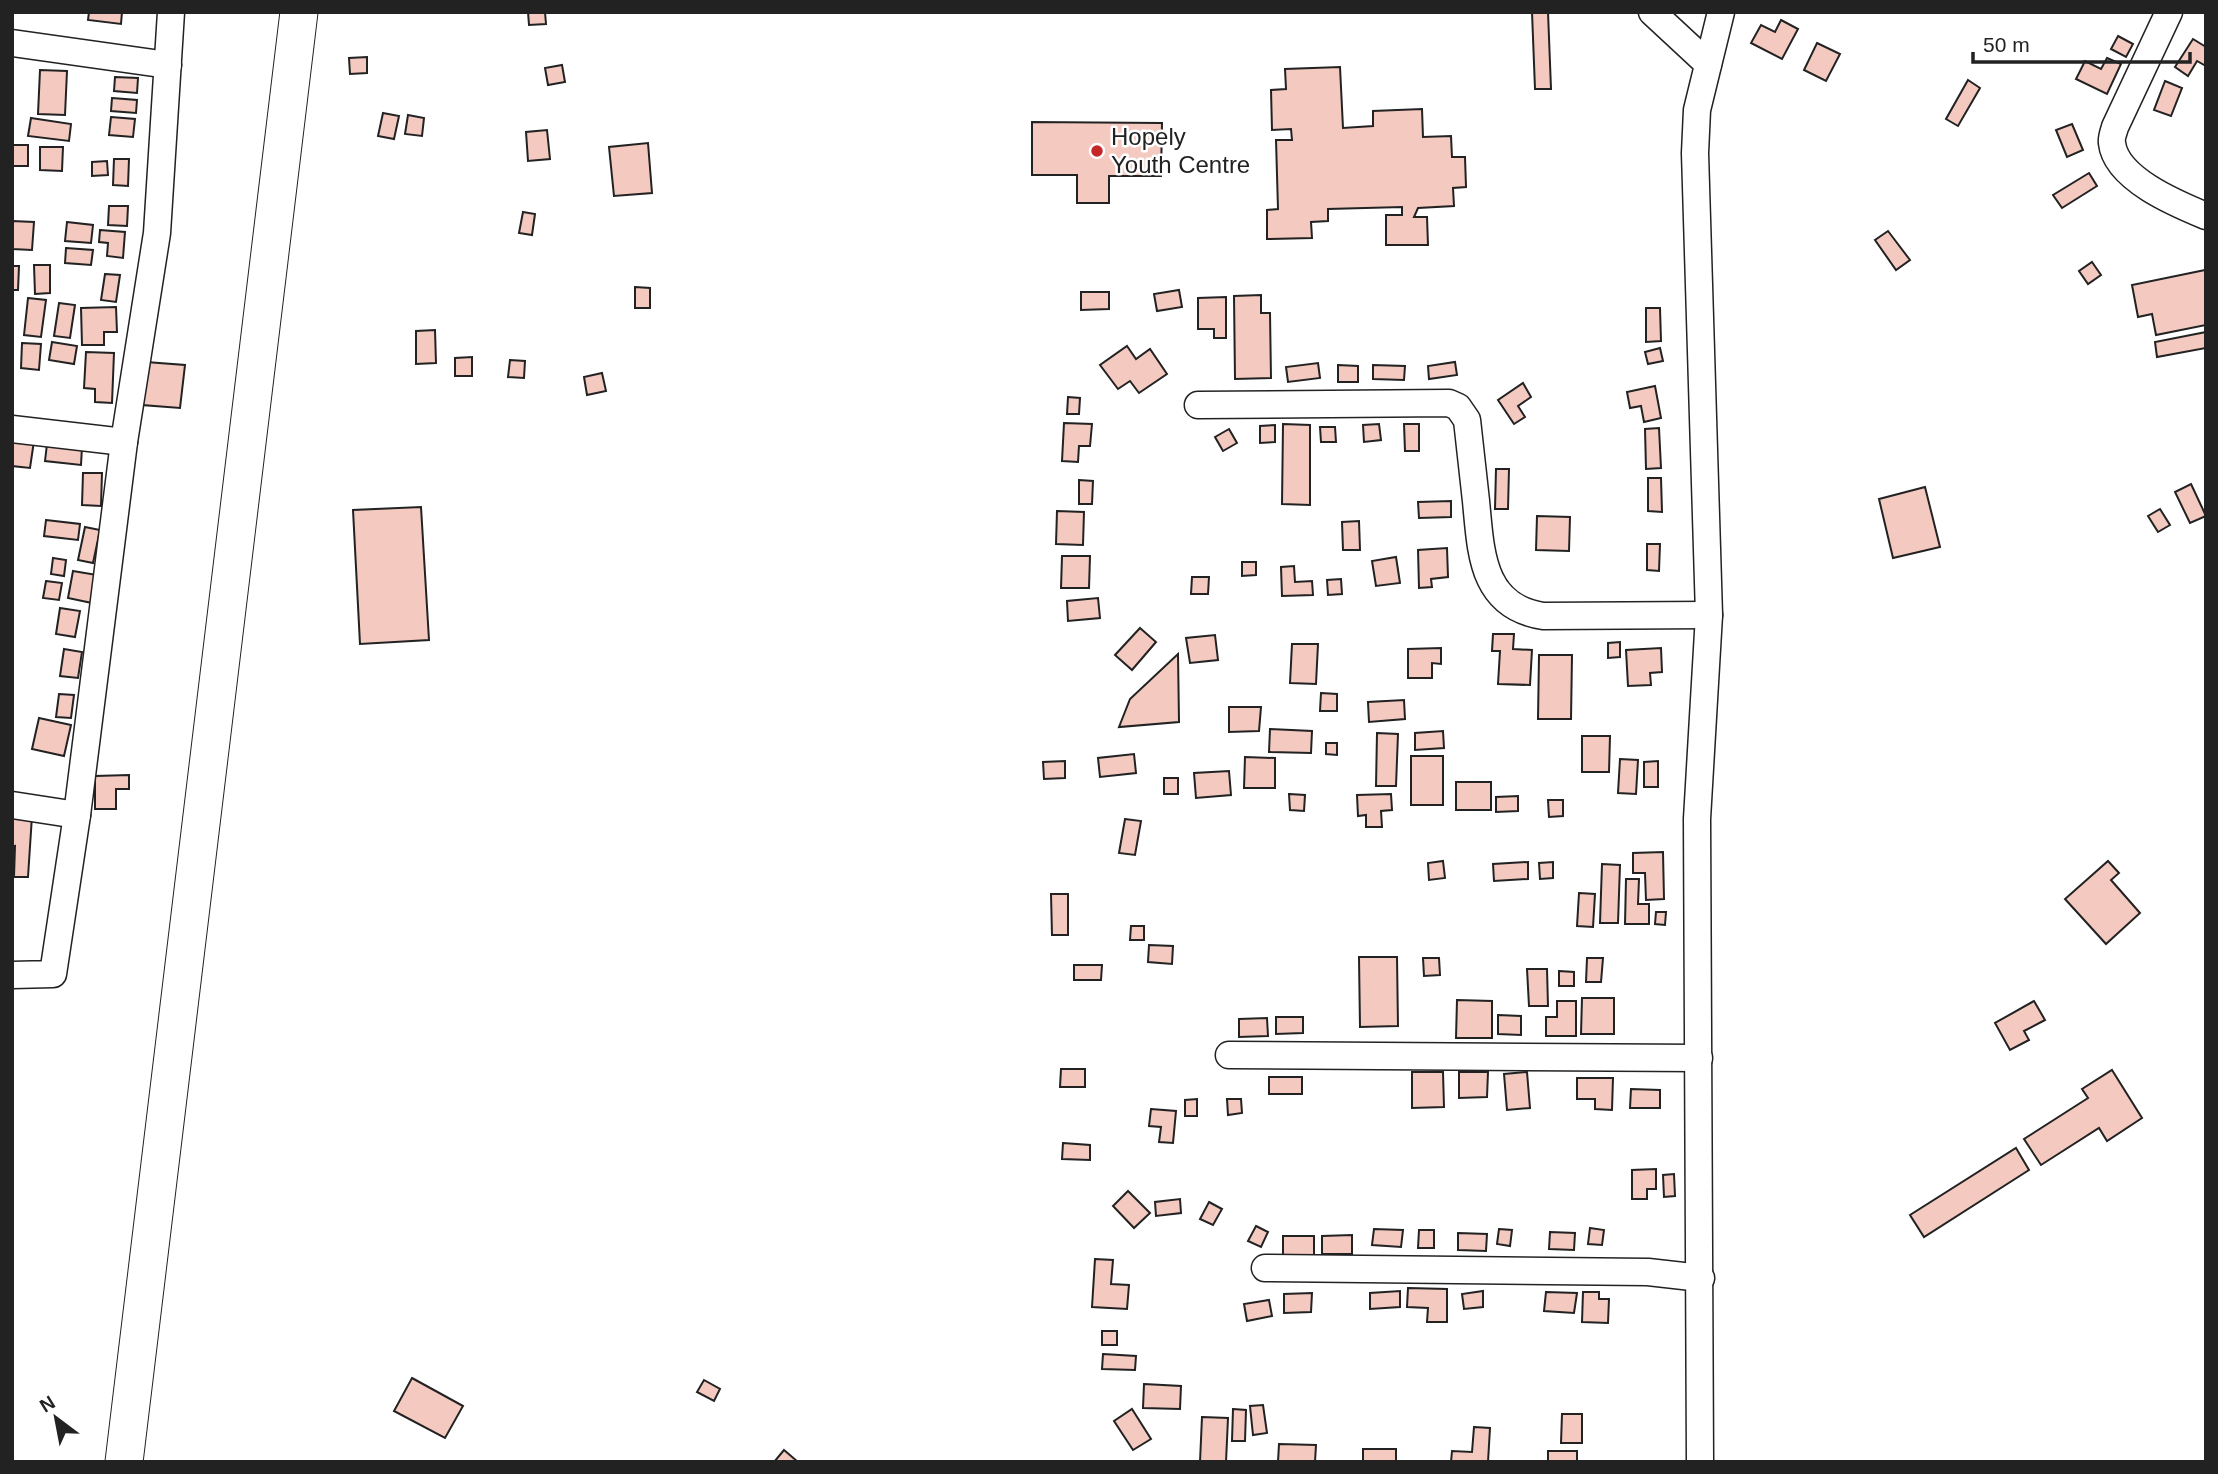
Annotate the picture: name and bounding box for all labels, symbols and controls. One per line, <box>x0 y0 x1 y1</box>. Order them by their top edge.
scale bar <box>1973 21 2190 65</box>
text: 50 m <box>1983 33 2030 56</box>
place label: Hopely Youth Centre <box>1111 123 1250 178</box>
marker: Hopely Youth Centre <box>1089 143 1105 159</box>
north arrow <box>21 1383 91 1453</box>
text: N <box>36 1391 59 1417</box>

